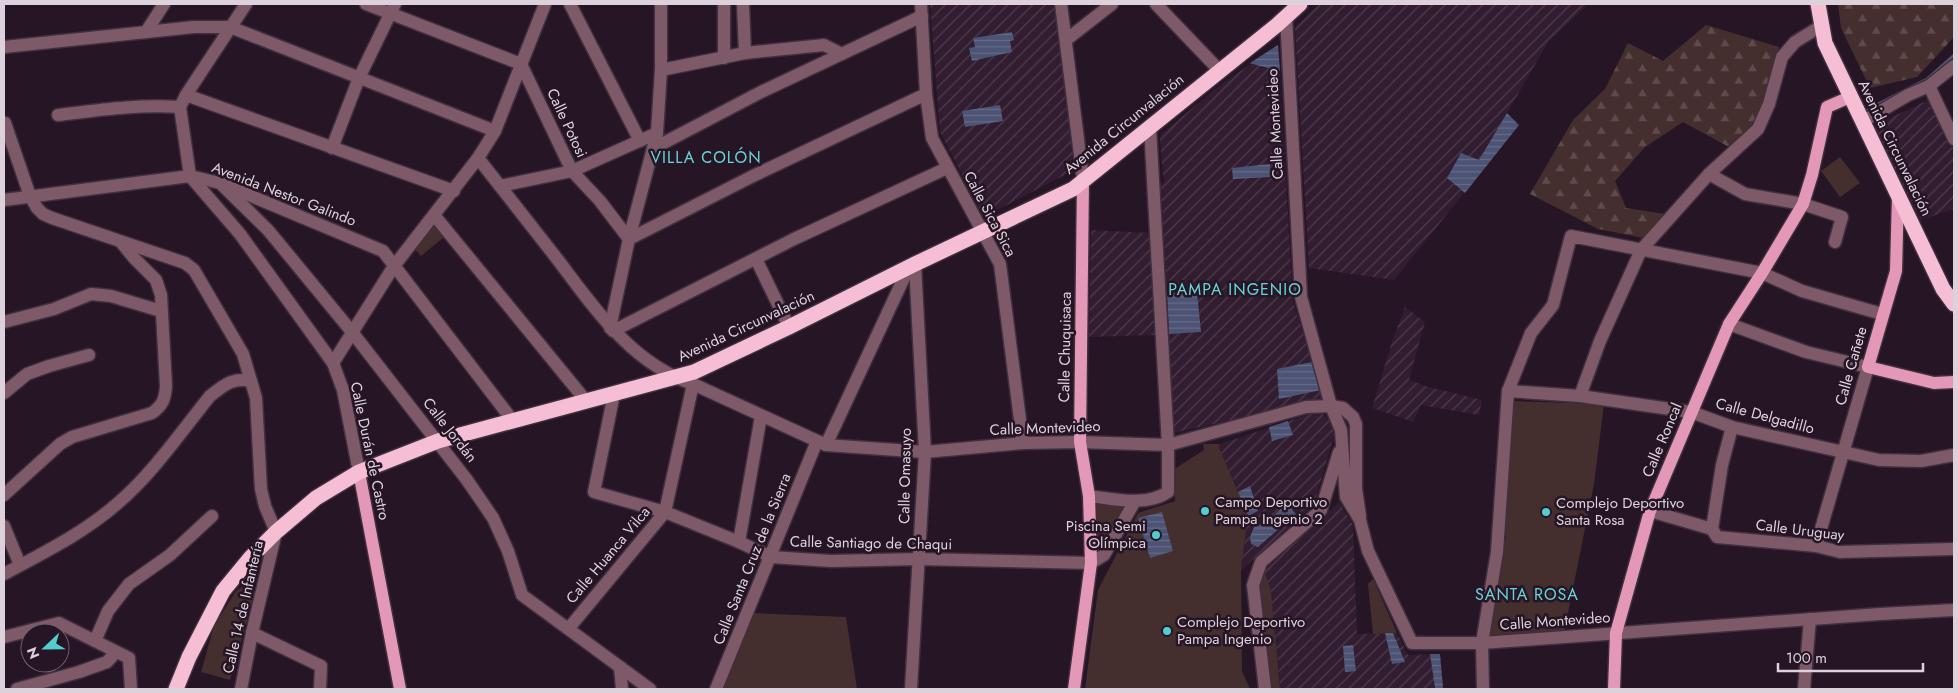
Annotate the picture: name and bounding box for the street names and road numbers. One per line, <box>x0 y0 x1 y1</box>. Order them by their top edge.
street label: Calle Montevideo <box>1261 68 1289 180</box>
street label: Avenida Circunvalación <box>1059 69 1189 179</box>
street label: Avenida Circunvalación <box>1852 76 1938 220</box>
street label: Calle Potosi <box>541 85 593 161</box>
street label: Avenida Nestor Galindo <box>209 156 359 232</box>
street label: Calle Sica Sica <box>958 167 1022 261</box>
street label: Avenida Circunvalación <box>674 285 818 367</box>
street label: Calle Chuquisaca <box>1053 292 1077 402</box>
street label: Calle Cañete <box>1829 324 1873 408</box>
street label: Calle Durán de Castro <box>345 380 395 522</box>
street label: Calle Delgadillo <box>1713 392 1817 440</box>
street label: Calle Jordán <box>418 393 482 467</box>
street label: Calle Roncal <box>1636 399 1688 481</box>
street label: Calle Montevideo <box>989 415 1101 441</box>
street label: Calle Omasuyo <box>893 428 917 524</box>
street label: Calle Santa Cruz de la Sierra <box>707 470 797 648</box>
street label: Calle Huanca Vilca <box>561 502 655 608</box>
street label: Calle Uruguay <box>1754 514 1846 546</box>
street label: Calle Santiago de Chaqui <box>790 531 952 555</box>
street label: Calle 14 de Infantería <box>217 538 269 676</box>
street label: Calle Montevideo <box>1499 606 1611 636</box>

